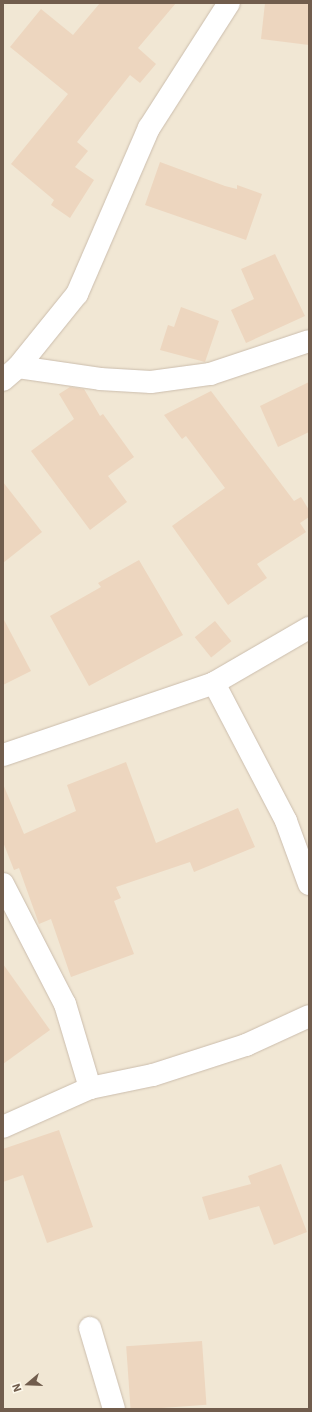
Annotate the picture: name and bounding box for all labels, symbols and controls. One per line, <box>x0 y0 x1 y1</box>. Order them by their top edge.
north arrow <box>8 1364 48 1404</box>
text: N <box>9 1382 25 1394</box>

